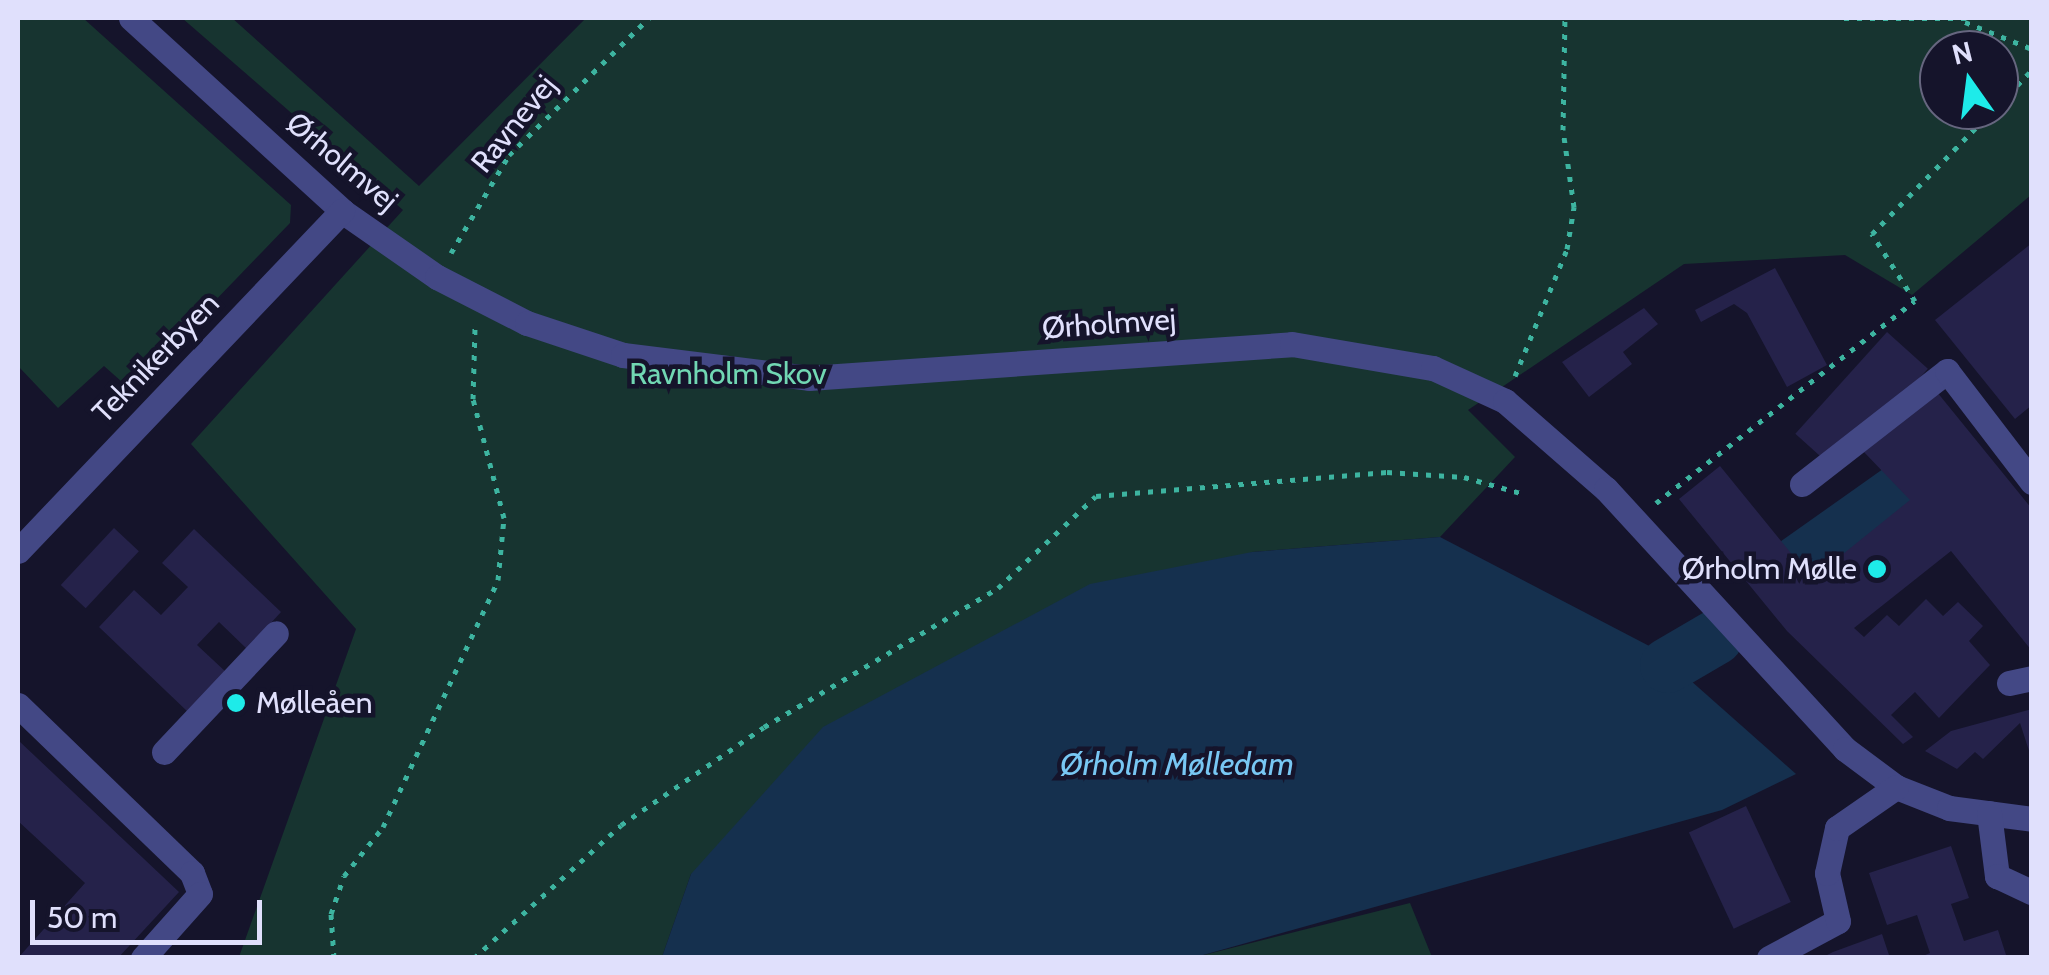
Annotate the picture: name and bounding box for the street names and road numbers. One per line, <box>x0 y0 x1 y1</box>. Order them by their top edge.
street label: Ravnevej <box>464 68 564 180</box>
street label: Ørholmvej <box>279 105 405 219</box>
street label: Teknikerbyen <box>85 286 227 430</box>
street label: Ørholmvej <box>1041 301 1177 347</box>

